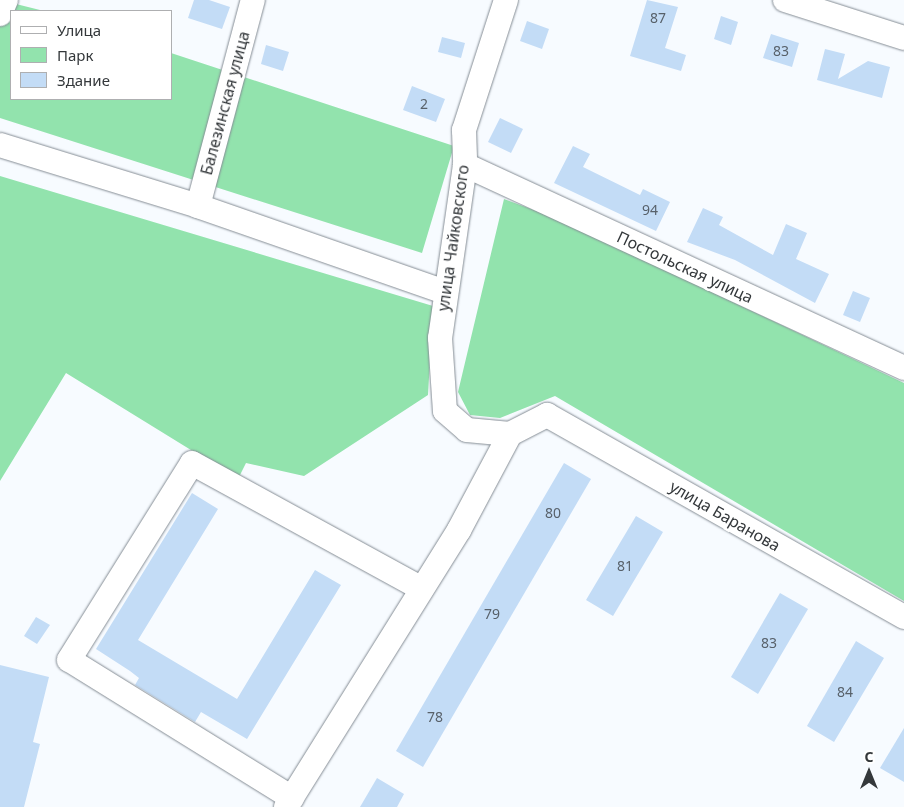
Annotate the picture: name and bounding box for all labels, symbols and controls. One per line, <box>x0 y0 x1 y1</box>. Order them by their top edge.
legend <box>10 10 172 100</box>
house number: 87 <box>650 10 666 26</box>
text: Улица <box>57 20 101 40</box>
street label: Балезинская улица <box>197 29 253 177</box>
house number: 83 <box>773 43 789 59</box>
text: Парк <box>57 45 93 65</box>
text: Здание <box>57 70 110 90</box>
house number: 2 <box>420 96 428 112</box>
street label: улица Чайковского <box>433 164 473 312</box>
house number: 94 <box>642 202 658 218</box>
street label: Постольская улица <box>614 227 756 307</box>
street label: улица Баранова <box>666 477 784 555</box>
house number: 80 <box>545 505 561 521</box>
house number: 81 <box>617 558 633 574</box>
house number: 79 <box>484 606 500 622</box>
house number: 83 <box>761 635 777 651</box>
house number: 84 <box>837 684 853 700</box>
house number: 78 <box>427 709 443 725</box>
north arrow <box>844 747 894 797</box>
text: С <box>864 747 874 766</box>

